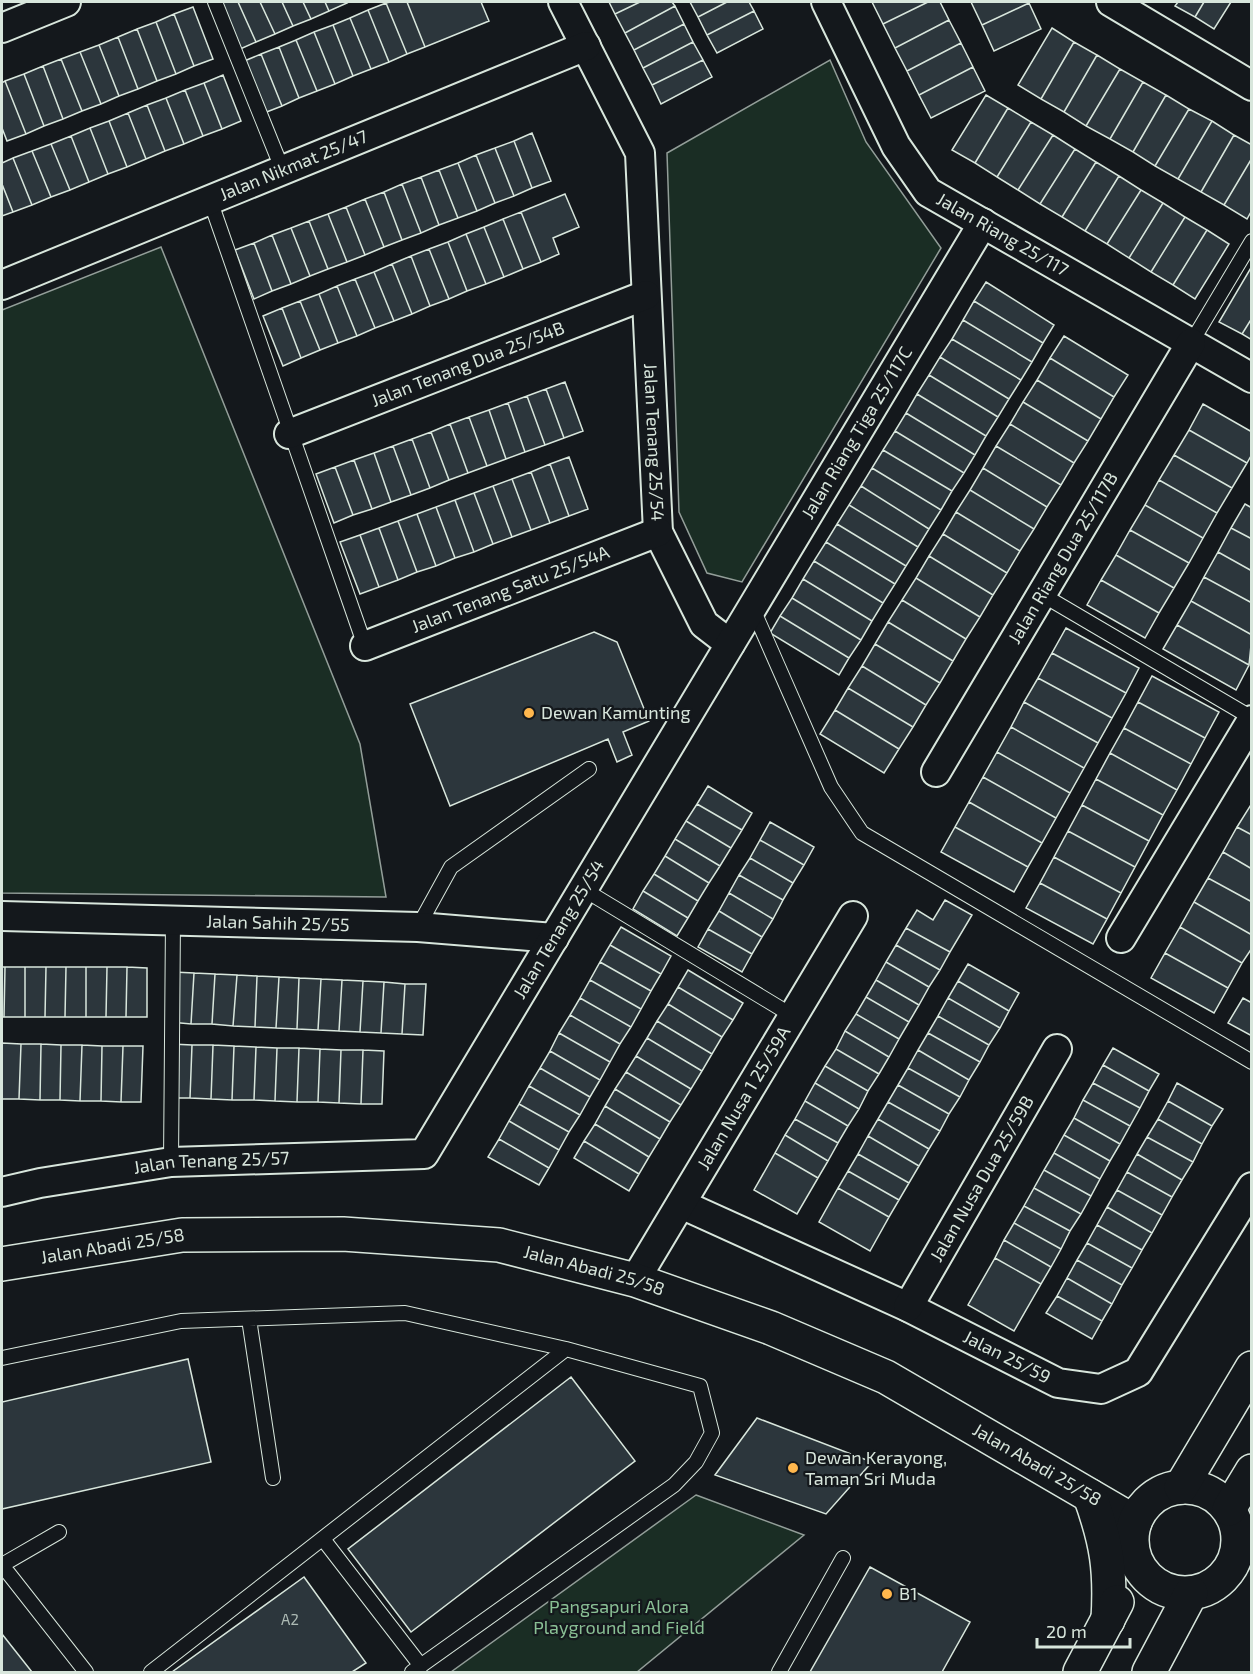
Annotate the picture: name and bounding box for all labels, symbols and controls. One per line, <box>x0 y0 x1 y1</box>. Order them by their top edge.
street label: Jalan Nikmat 25/47 <box>216 125 370 205</box>
street label: Jalan Riang 25/117 <box>933 187 1073 280</box>
street label: Jalan Tenang Dua 25/54B <box>368 316 567 411</box>
street label: Jalan Riang Tiga 25/117C <box>796 342 916 522</box>
street label: Jalan Tenang 25/54 <box>640 363 669 522</box>
street label: Jalan Riang Dua 25/117B <box>1003 468 1122 647</box>
street label: Jalan Tenang Satu 25/54A <box>408 540 613 637</box>
place label: Dewan Kamunting <box>541 701 691 723</box>
marker: Dewan Kamunting <box>522 706 536 720</box>
street label: Jalan Tenang 25/54 <box>508 855 608 1002</box>
street label: Jalan Sahih 25/55 <box>206 909 350 935</box>
street label: Jalan Nusa 1 25/59A <box>692 1021 795 1173</box>
street label: Jalan Nusa Dua 25/59B <box>925 1091 1038 1265</box>
street label: Jalan Tenang 25/57 <box>132 1146 290 1178</box>
street label: Jalan Abadi 25/58 <box>39 1223 186 1268</box>
street label: Jalan Abadi 25/58 <box>521 1240 668 1300</box>
street label: Jalan 25/59 <box>960 1325 1054 1387</box>
street label: Jalan Abadi 25/58 <box>969 1418 1106 1510</box>
place label: Dewan Kerayong, Taman Sri Muda <box>805 1446 947 1489</box>
marker: Dewan Kerayong, Taman Sri Muda <box>786 1461 800 1475</box>
place label: B1 <box>899 1582 917 1604</box>
marker: B1 <box>880 1587 894 1601</box>
park label: Pangsapuri Alora Playground and Field <box>533 1595 705 1638</box>
house number: A2 <box>281 1610 299 1628</box>
scale bar <box>1037 1611 1130 1649</box>
text: 20 m <box>1046 1620 1087 1642</box>

